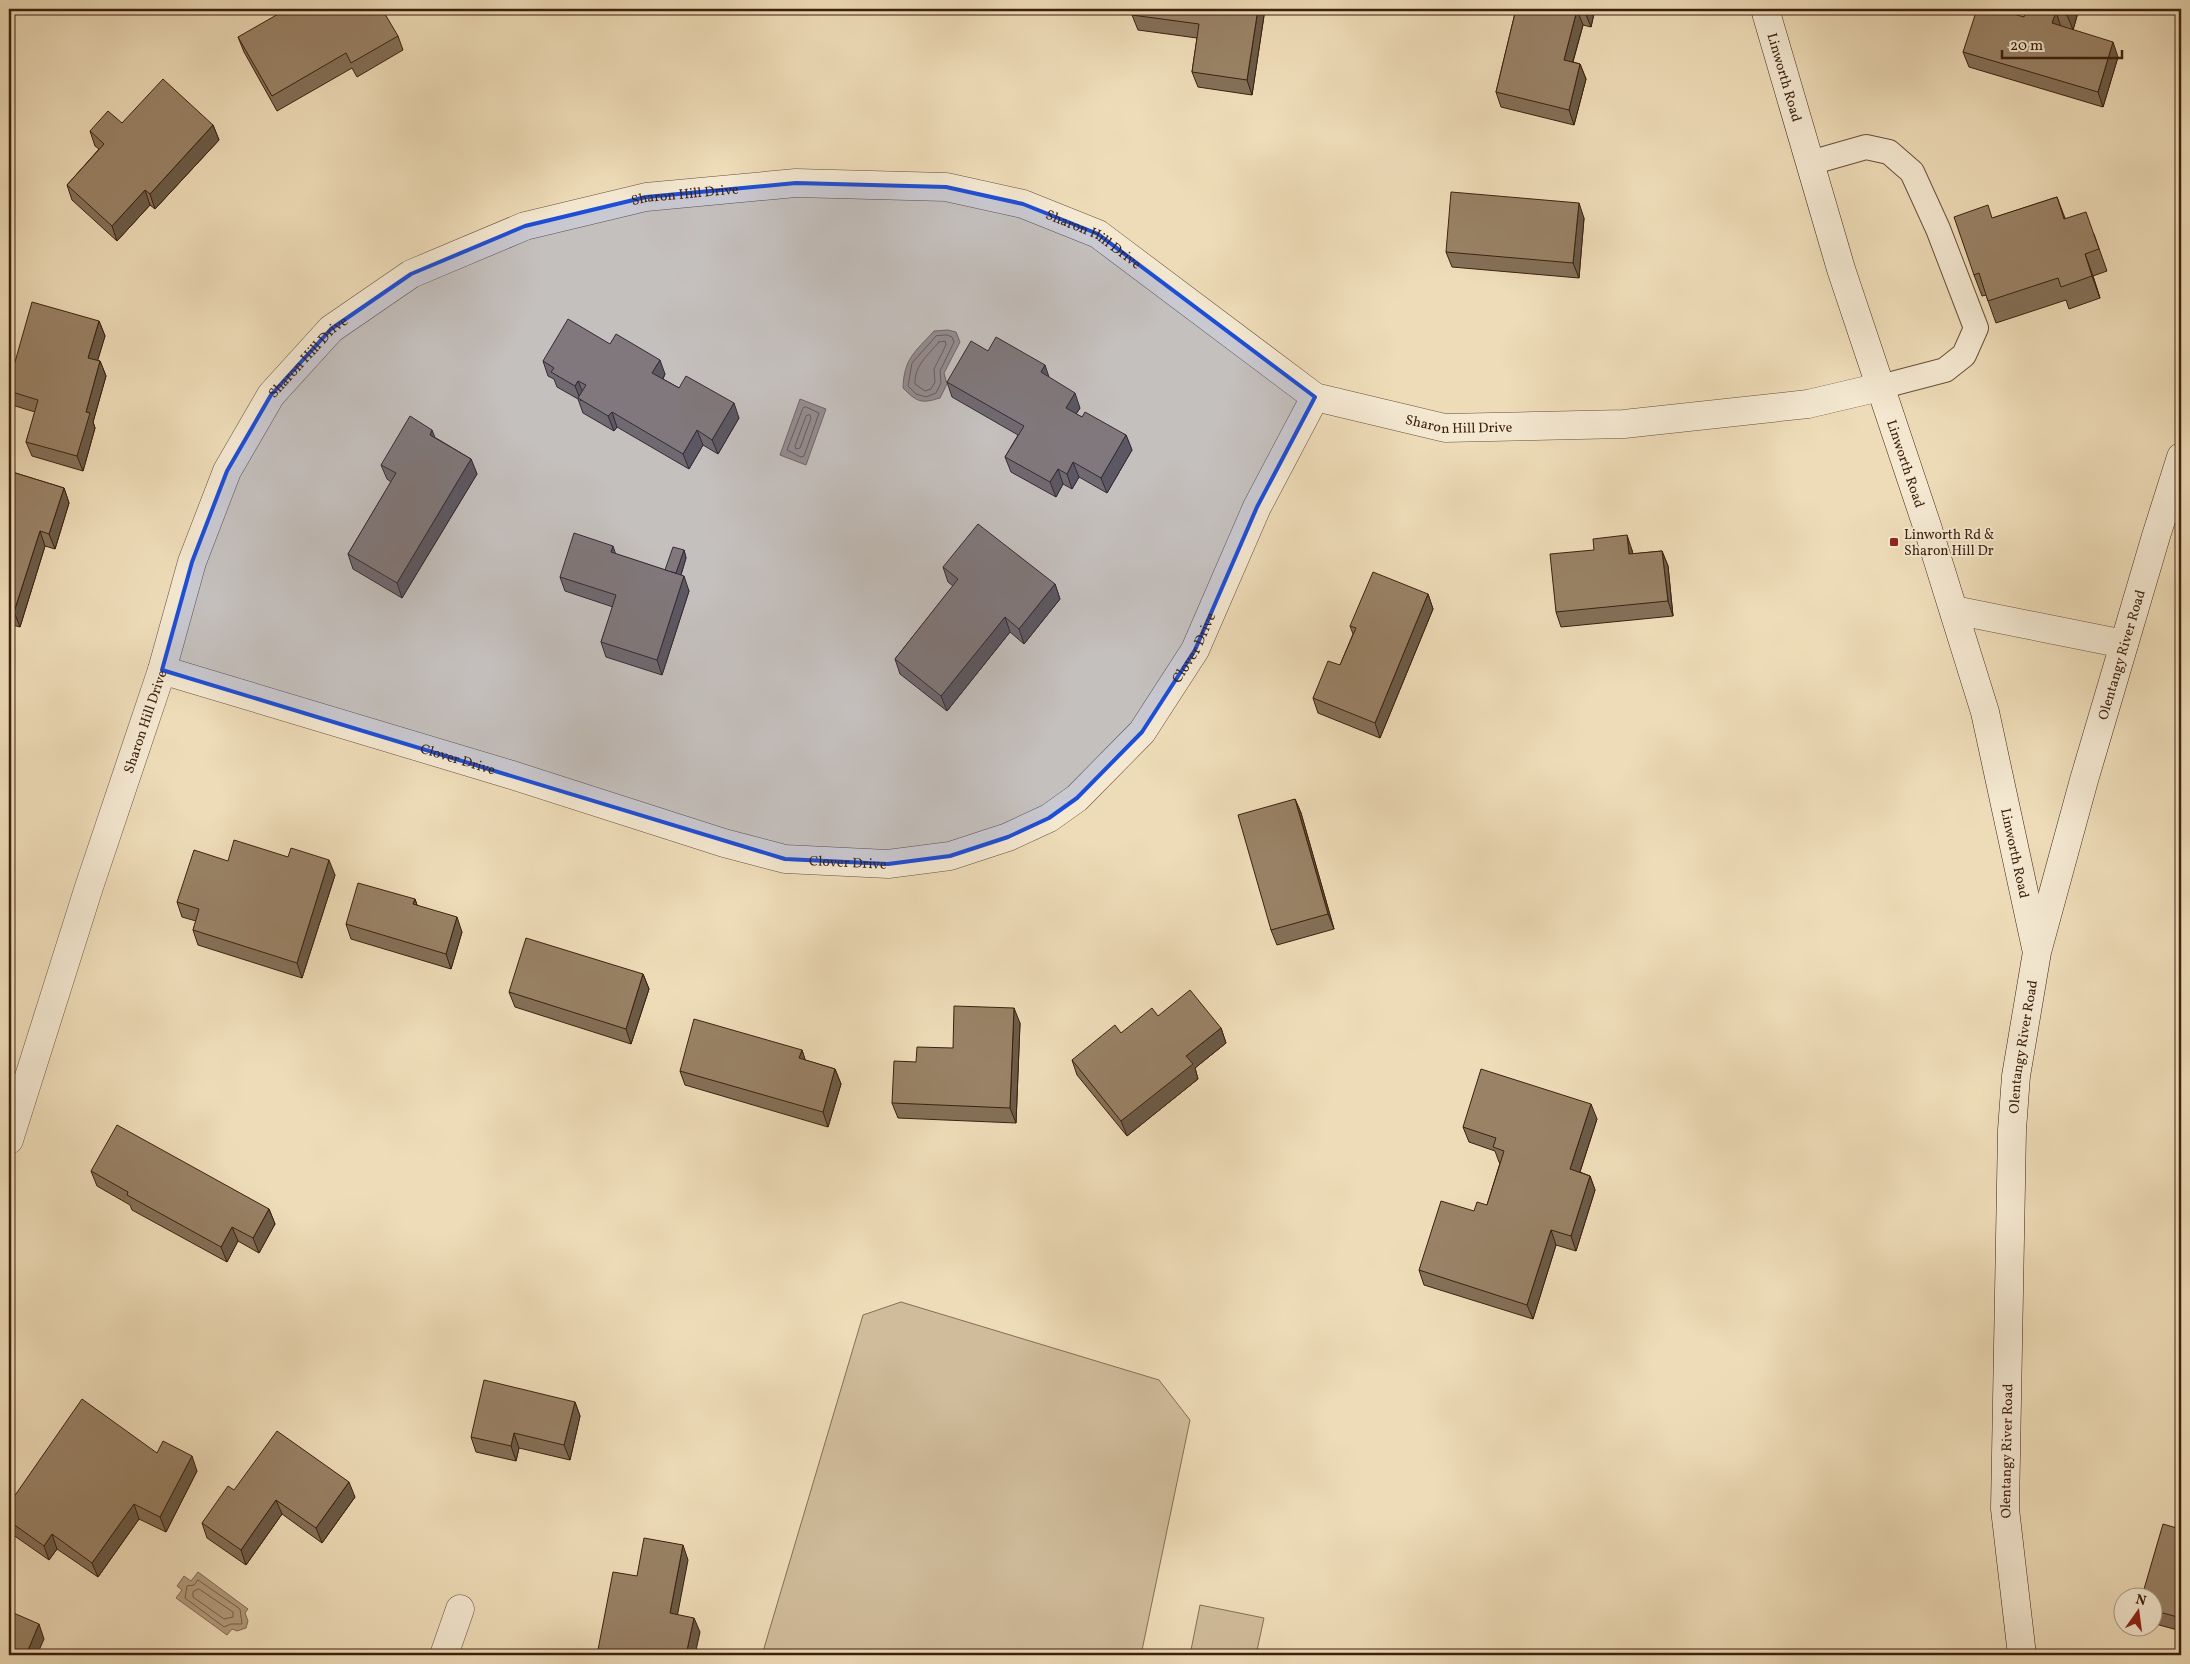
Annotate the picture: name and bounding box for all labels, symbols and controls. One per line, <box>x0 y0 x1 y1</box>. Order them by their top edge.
scale bar <box>2002 28 2122 60</box>
street label: Linworth Road <box>1762 31 1805 124</box>
text: 20 m <box>2010 36 2043 57</box>
street label: Sharon Hill Drive <box>630 180 740 211</box>
street label: Sharon Hill Drive <box>1043 206 1145 275</box>
street label: Sharon Hill Drive <box>265 312 352 403</box>
street label: Sharon Hill Drive <box>1403 411 1513 439</box>
street label: Linworth Road <box>1881 418 1928 511</box>
place label: Linworth Rd & Sharon Hill Dr <box>1904 526 1994 561</box>
marker: Linworth Rd & Sharon Hill Dr <box>1888 536 1900 548</box>
street label: Olentangy River Road <box>2094 588 2151 722</box>
street label: Clover Drive <box>1168 610 1221 687</box>
street label: Sharon Hill Drive <box>120 668 172 776</box>
street label: Clover Drive <box>418 740 498 781</box>
street label: Linworth Road <box>1995 807 2033 900</box>
street label: Clover Drive <box>809 852 887 875</box>
street label: Olentangy River Road <box>2005 979 2043 1114</box>
street label: Olentangy River Road <box>1997 1383 2018 1519</box>
north arrow <box>2112 1586 2162 1636</box>
text: N <box>2134 1590 2148 1611</box>

